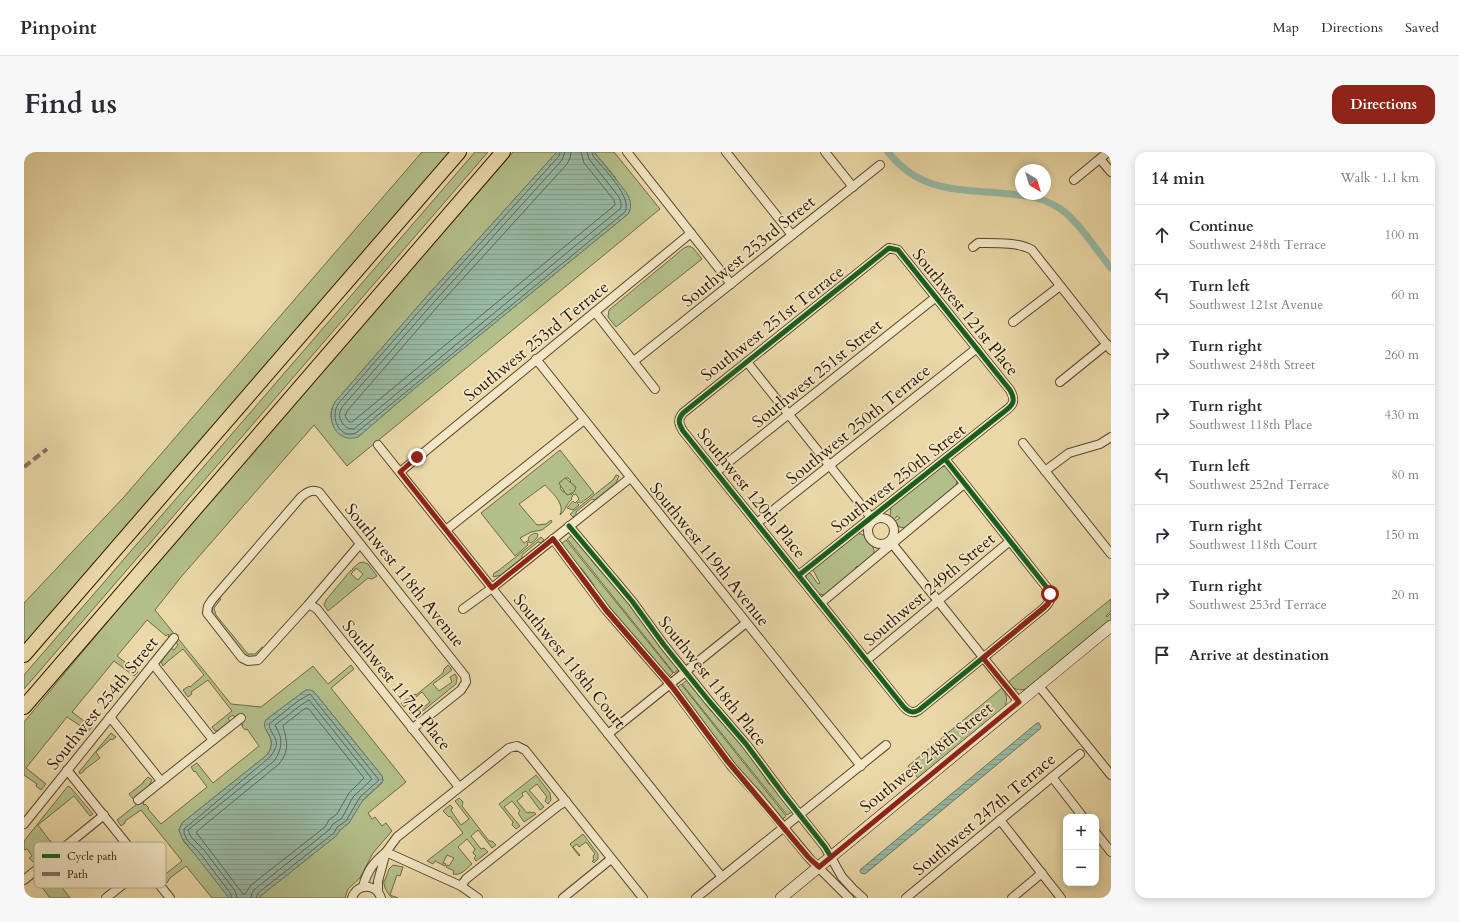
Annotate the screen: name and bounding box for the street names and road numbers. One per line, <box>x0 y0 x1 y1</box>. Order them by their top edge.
street label: Southwest 253rd Street <box>677 190 820 312</box>
street label: Southwest 121st Place <box>907 244 1024 381</box>
street label: Southwest 251st Terrace <box>696 260 849 387</box>
street label: Southwest 253rd Terrace <box>459 276 614 407</box>
street label: Southwest 251st Street <box>747 313 888 433</box>
street label: Southwest 250th Terrace <box>781 359 935 490</box>
street label: Southwest 250th Street <box>826 418 971 538</box>
street label: Southwest 120th Place <box>692 423 811 563</box>
street label: Southwest 119th Avenue <box>644 477 775 631</box>
street label: Southwest 118th Avenue <box>339 498 470 652</box>
street label: Southwest 249th Street <box>859 527 1000 651</box>
street label: Southwest 118th Court <box>508 589 632 734</box>
street label: Southwest 118th Place <box>653 611 772 751</box>
street label: Southwest 117th Place <box>337 615 456 755</box>
street label: Southwest 254th Street <box>42 631 164 775</box>
street label: Southwest 248th Street <box>855 696 998 818</box>
street label: Southwest 247th Terrace <box>908 748 1060 881</box>

